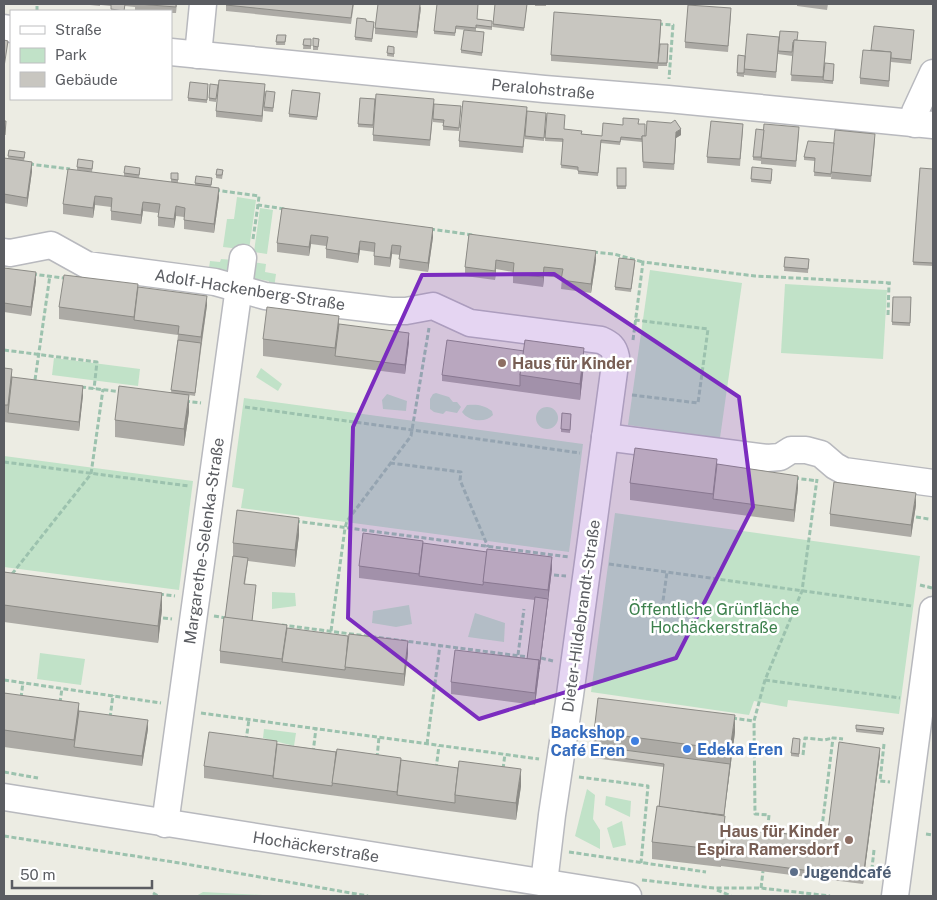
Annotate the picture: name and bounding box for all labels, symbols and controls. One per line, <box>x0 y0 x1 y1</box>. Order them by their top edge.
legend <box>10 10 172 100</box>
text: Straße <box>55 21 102 38</box>
text: Park <box>55 46 87 63</box>
text: Gebäude <box>55 71 118 88</box>
street label: Peralohstraße <box>490 75 596 103</box>
street label: Adolf-Hackenberg-Straße <box>153 266 347 314</box>
place label: Haus für Kinder <box>512 354 632 373</box>
marker: Haus für Kinder <box>496 357 508 369</box>
street label: Margarethe-Selenka-Straße <box>180 436 228 646</box>
street label: Dieter-Hildebrandt-Straße <box>558 518 604 714</box>
park label: Öffentliche Grünfläche Hochäckerstraße <box>629 599 799 637</box>
place label: Backshop Café Eren <box>550 723 625 760</box>
marker: Backshop Café Eren <box>629 735 641 747</box>
place label: Edeka Eren <box>697 740 783 759</box>
marker: Edeka Eren <box>681 743 693 755</box>
place label: Haus für Kinder Espira Ramersdorf <box>697 822 840 859</box>
street label: Hochäckerstraße <box>251 828 381 866</box>
marker: Haus für Kinder Espira Ramersdorf <box>843 834 855 846</box>
scale bar <box>12 858 152 890</box>
place label: Jugendcafé <box>804 863 891 882</box>
text: 50 m <box>20 866 55 883</box>
marker: Jugendcafé <box>788 866 800 878</box>

